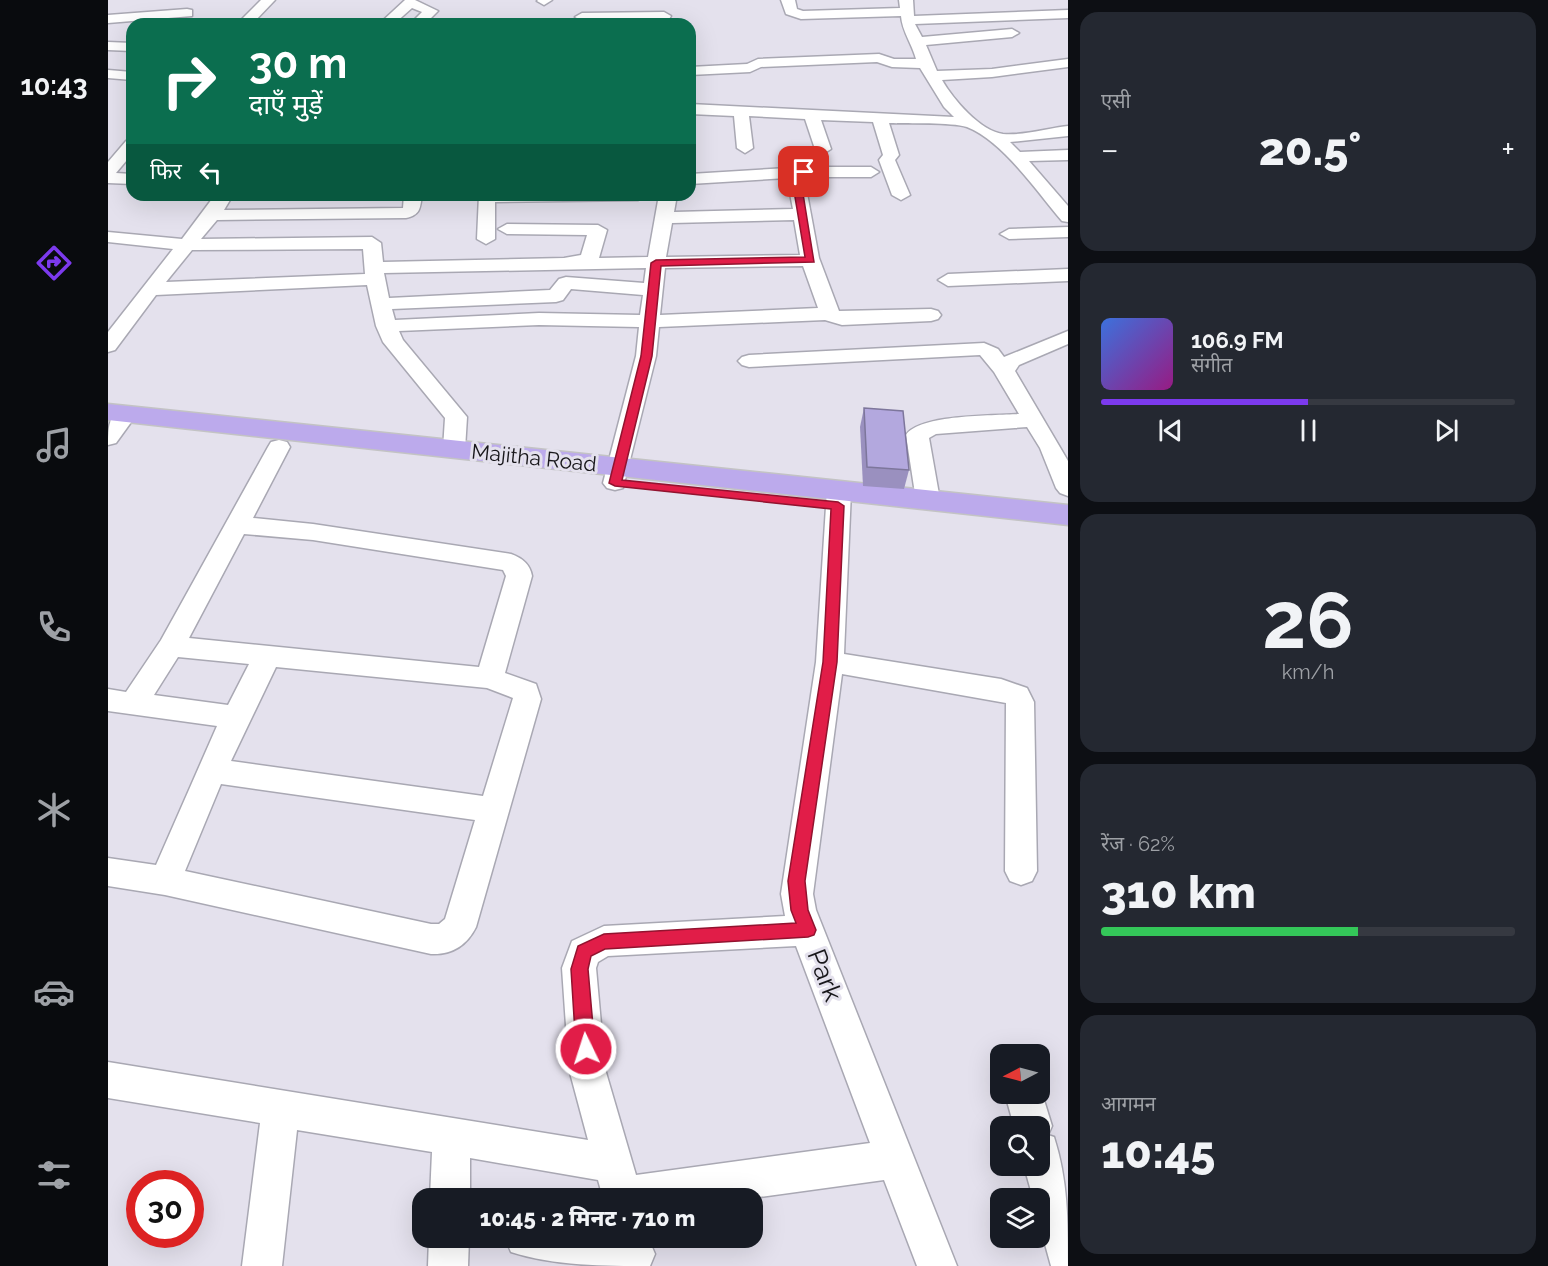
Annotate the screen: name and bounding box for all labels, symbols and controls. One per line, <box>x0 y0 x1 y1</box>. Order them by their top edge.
text: 30 m <box>249 39 347 88</box>
icon: right <box>150 42 228 120</box>
text: 10:43 <box>20 70 88 101</box>
text: दाएँ मुड़ें <box>249 89 323 120</box>
text: एसी <box>1101 89 1131 113</box>
text: 20.5° <box>1259 123 1361 176</box>
text: − <box>1101 130 1119 169</box>
text: + <box>1501 130 1515 169</box>
pin <box>778 146 829 197</box>
icon: arrive <box>787 155 820 188</box>
icon: left <box>194 156 227 189</box>
text: फिर <box>150 158 182 184</box>
icon: directions <box>33 242 75 284</box>
text: 106.9 FM <box>1191 327 1284 353</box>
text: संगीत <box>1191 353 1232 377</box>
icon: previous <box>1154 414 1187 447</box>
icon: pause <box>1292 414 1325 447</box>
icon: next <box>1430 414 1463 447</box>
icon: music <box>33 424 75 466</box>
street label: Majitha Road <box>470 439 598 476</box>
text: 26 <box>1262 575 1354 666</box>
icon: phone <box>33 606 75 648</box>
text: km/h <box>1282 660 1334 684</box>
icon: climate <box>33 789 75 831</box>
text: रेंज · 62% <box>1101 832 1175 856</box>
text: 310 km <box>1101 866 1256 919</box>
street label: Park <box>801 945 849 1005</box>
icon: car <box>33 971 75 1013</box>
position arrow <box>554 1017 618 1081</box>
north arrow <box>990 1044 1050 1104</box>
map controls <box>990 1044 1050 1248</box>
text: आगमन <box>1101 1092 1156 1116</box>
button: search <box>990 1116 1050 1176</box>
text: 10:45 <box>1101 1126 1215 1179</box>
icon: filters <box>33 1154 75 1196</box>
speed limit sign: 30 <box>126 1170 204 1248</box>
button: layers <box>990 1188 1050 1248</box>
text: 10:45 · 2 मिनट · 710 m <box>480 1205 695 1231</box>

